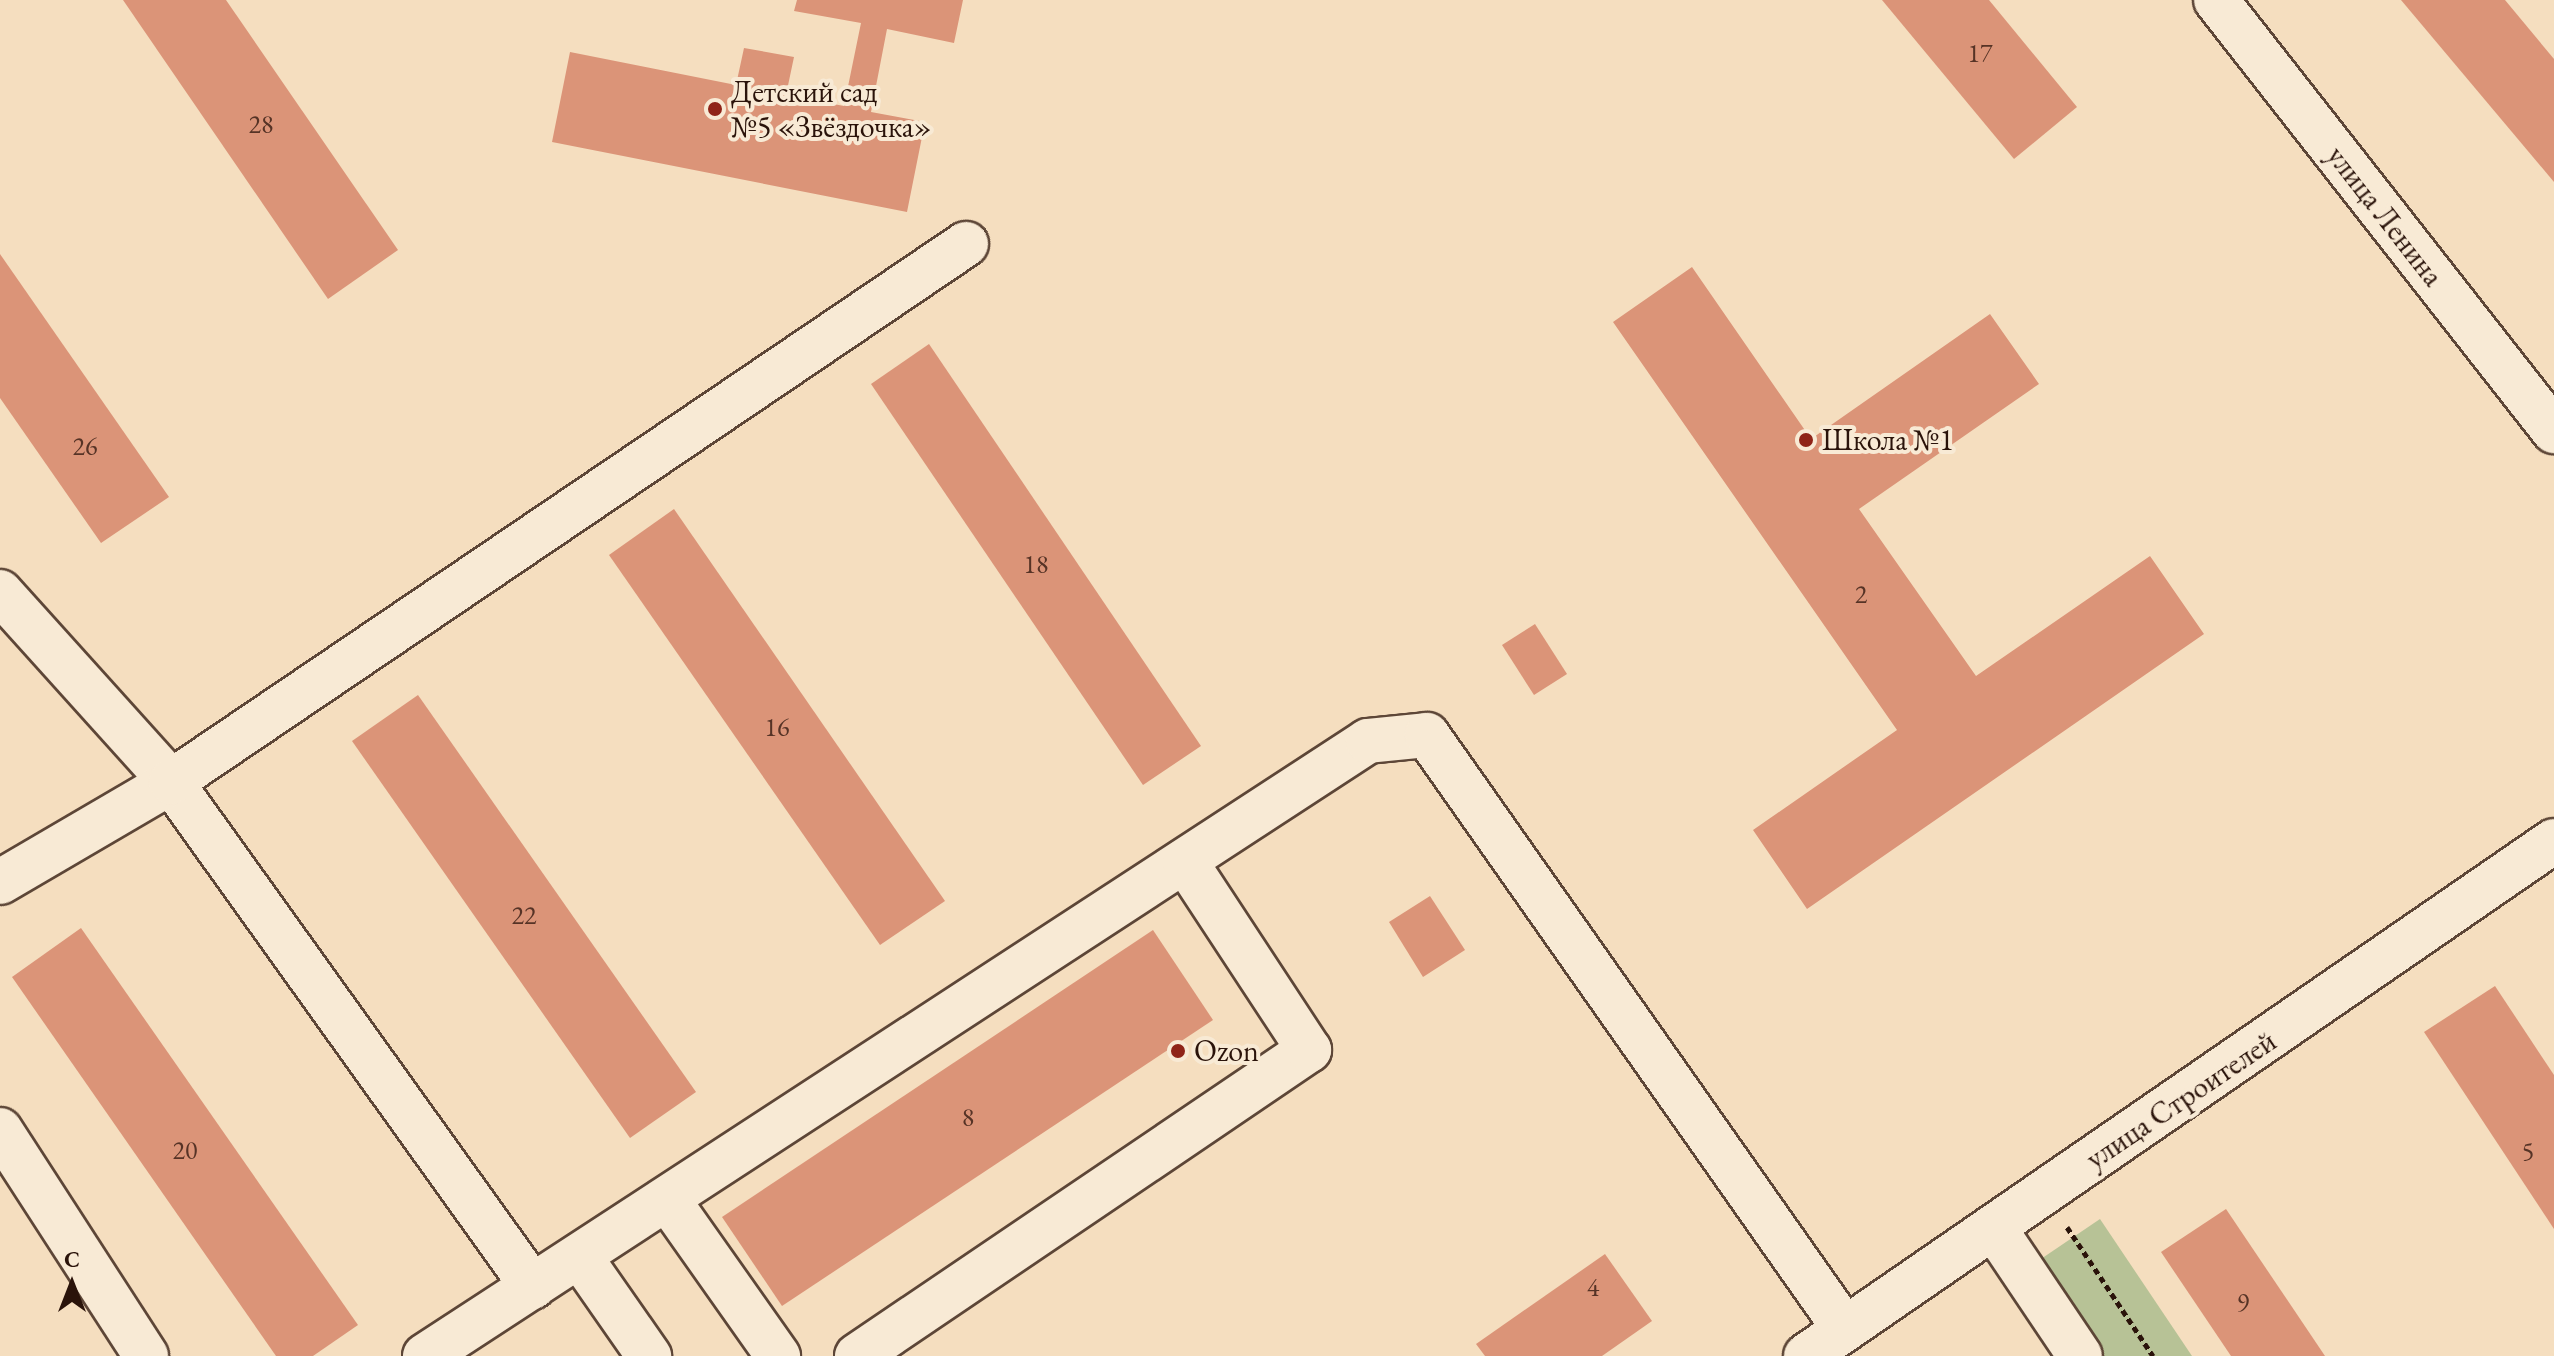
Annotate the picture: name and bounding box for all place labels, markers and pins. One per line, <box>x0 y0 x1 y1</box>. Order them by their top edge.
place label: Детский сад №5 «Звёздочка» <box>731 74 932 144</box>
marker: Детский сад №5 «Звёздочка» <box>706 100 724 118</box>
place label: Школа №1 <box>1822 422 1954 458</box>
marker: Школа №1 <box>1797 431 1815 449</box>
place label: Ozon <box>1194 1033 1259 1069</box>
marker: Ozon <box>1169 1042 1187 1060</box>

